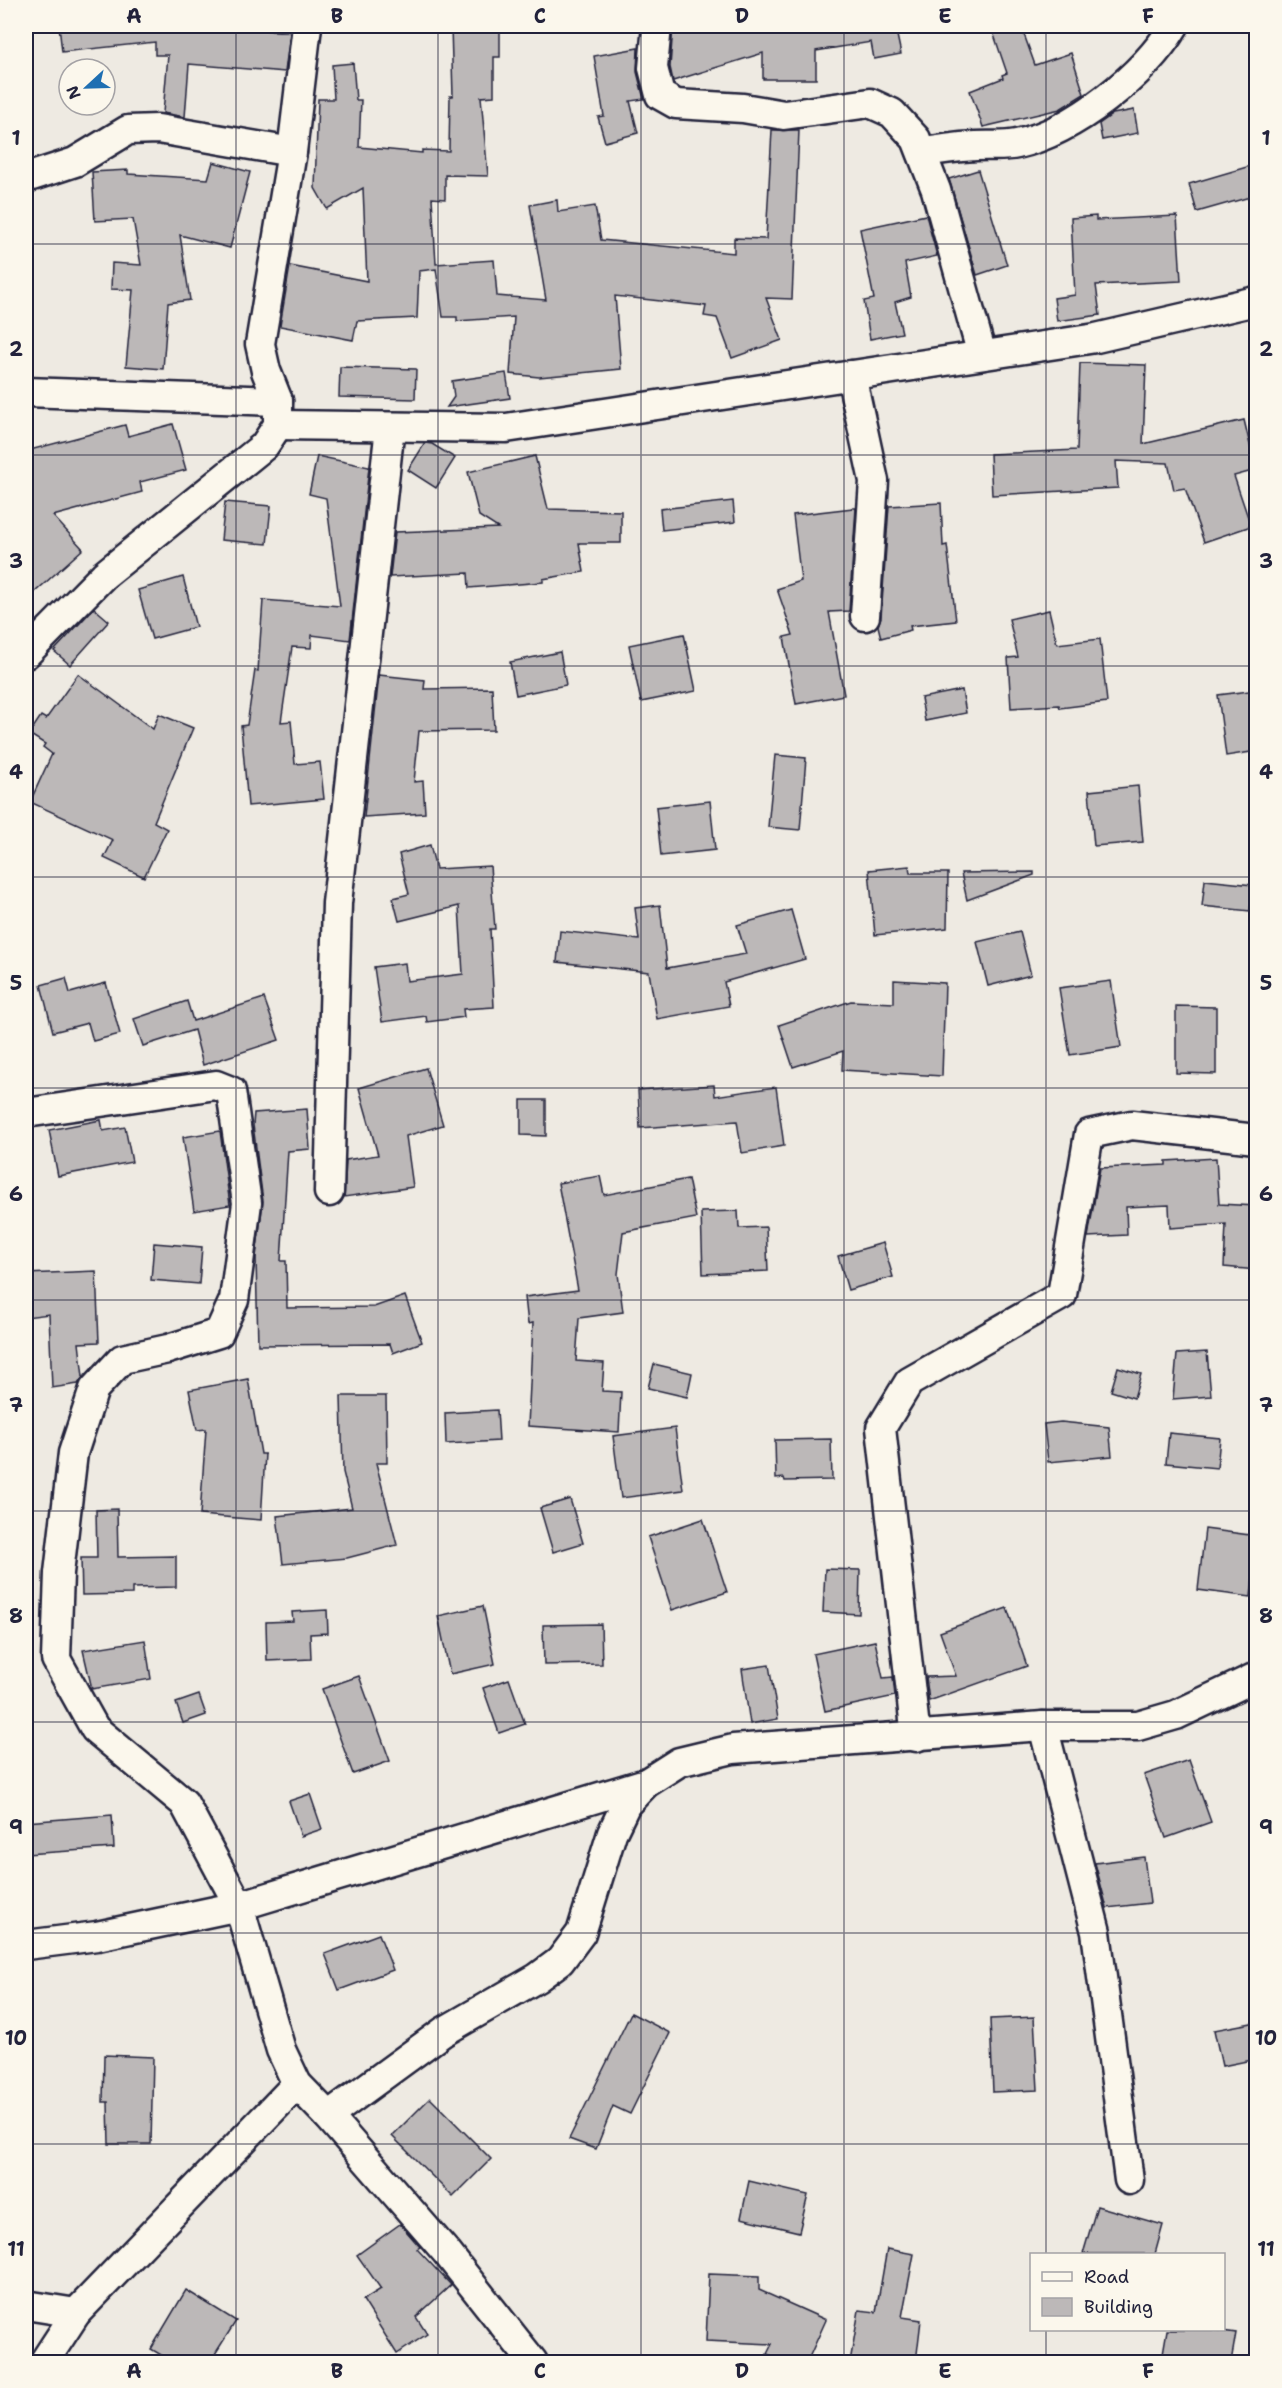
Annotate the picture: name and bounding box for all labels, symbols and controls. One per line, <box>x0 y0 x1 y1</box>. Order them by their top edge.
text: A <box>126 3 142 29</box>
text: B <box>331 3 343 29</box>
text: C <box>534 3 546 29</box>
text: D <box>735 3 749 29</box>
text: E <box>938 3 952 29</box>
text: F <box>1142 3 1154 29</box>
north arrow <box>57 57 117 117</box>
text: N <box>61 83 86 102</box>
text: 1 <box>11 125 21 151</box>
text: 1 <box>1261 125 1271 151</box>
text: 2 <box>9 336 23 362</box>
text: 2 <box>1259 336 1273 362</box>
text: 3 <box>9 548 23 574</box>
text: 3 <box>1259 548 1273 574</box>
text: 4 <box>9 759 23 785</box>
text: 4 <box>1259 759 1273 785</box>
text: 5 <box>10 970 22 996</box>
text: 5 <box>1260 970 1272 996</box>
text: 6 <box>9 1181 23 1207</box>
text: 6 <box>1259 1181 1273 1207</box>
text: 7 <box>9 1392 23 1418</box>
text: 7 <box>1259 1392 1273 1418</box>
text: 8 <box>9 1603 23 1629</box>
text: 8 <box>1259 1603 1273 1629</box>
text: 9 <box>9 1814 23 1840</box>
text: 9 <box>1259 1814 1273 1840</box>
text: 10 <box>5 2025 27 2051</box>
text: 10 <box>1255 2025 1277 2051</box>
text: 11 <box>7 2236 25 2262</box>
text: 11 <box>1257 2236 1275 2262</box>
legend <box>1030 2253 1225 2331</box>
text: Road <box>1084 2265 1129 2289</box>
text: Building <box>1084 2295 1153 2319</box>
text: A <box>126 2358 142 2384</box>
text: B <box>331 2358 343 2384</box>
text: C <box>534 2358 546 2384</box>
text: D <box>735 2358 749 2384</box>
text: E <box>938 2358 952 2384</box>
text: F <box>1142 2358 1154 2384</box>

